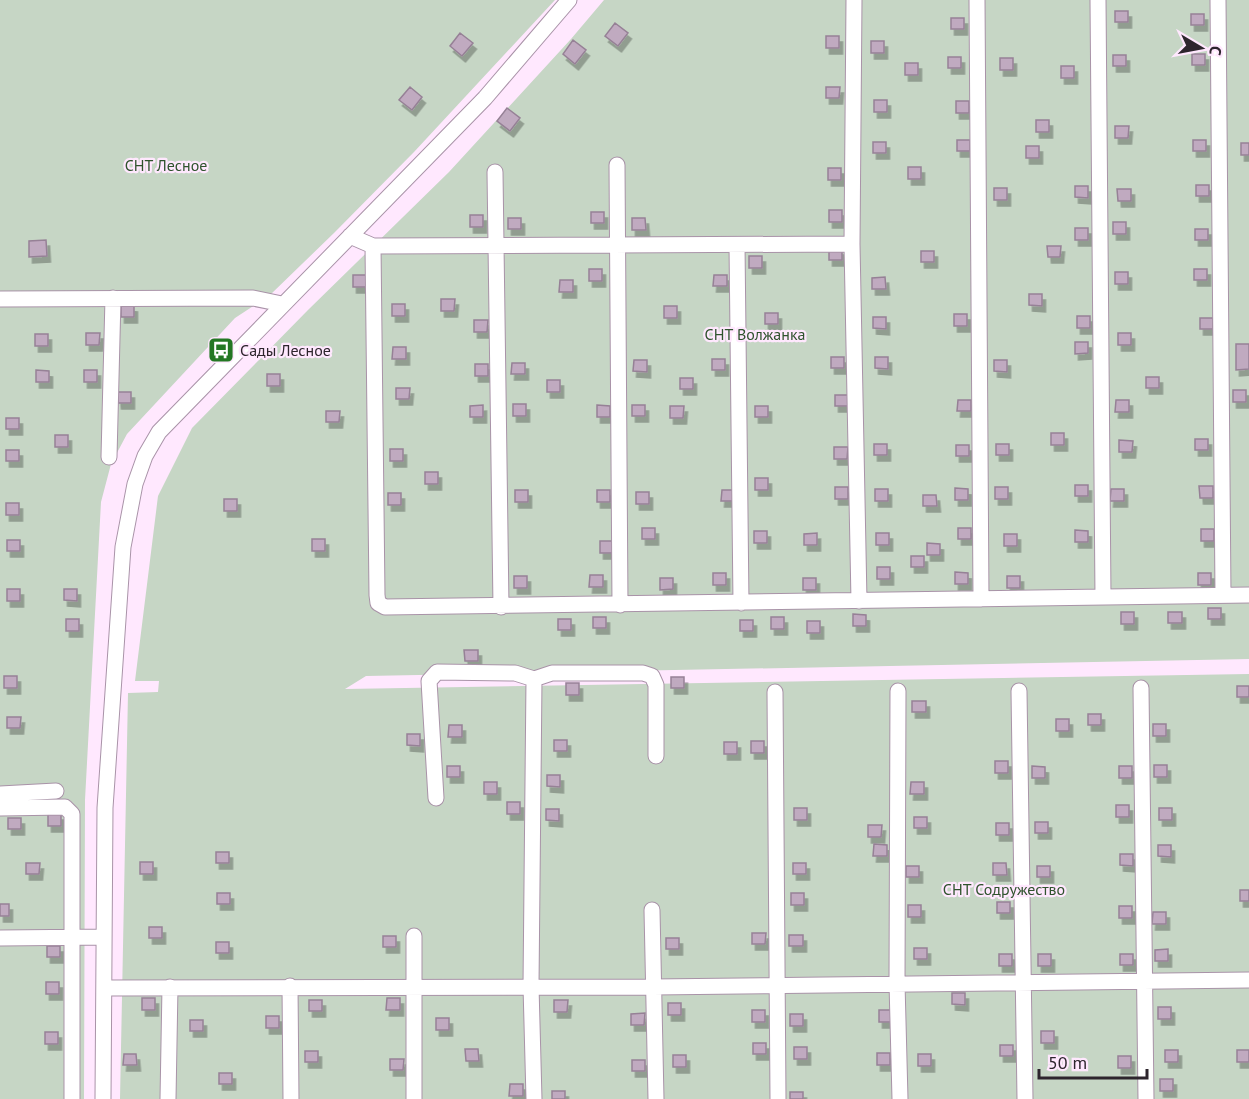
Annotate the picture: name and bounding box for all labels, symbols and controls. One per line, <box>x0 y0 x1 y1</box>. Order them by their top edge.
north arrow <box>1171 18 1231 78</box>
text: С <box>1205 44 1226 57</box>
park label: СНТ Лесное <box>125 155 207 175</box>
park label: СНТ Волжанка <box>705 324 805 344</box>
bus stop icon: Сады Лесное <box>206 335 236 365</box>
place label: Сады Лесное <box>240 340 331 360</box>
park label: СНТ Содружество <box>943 879 1065 899</box>
scale bar <box>1039 1042 1147 1080</box>
text: 50 m <box>1048 1051 1087 1074</box>

